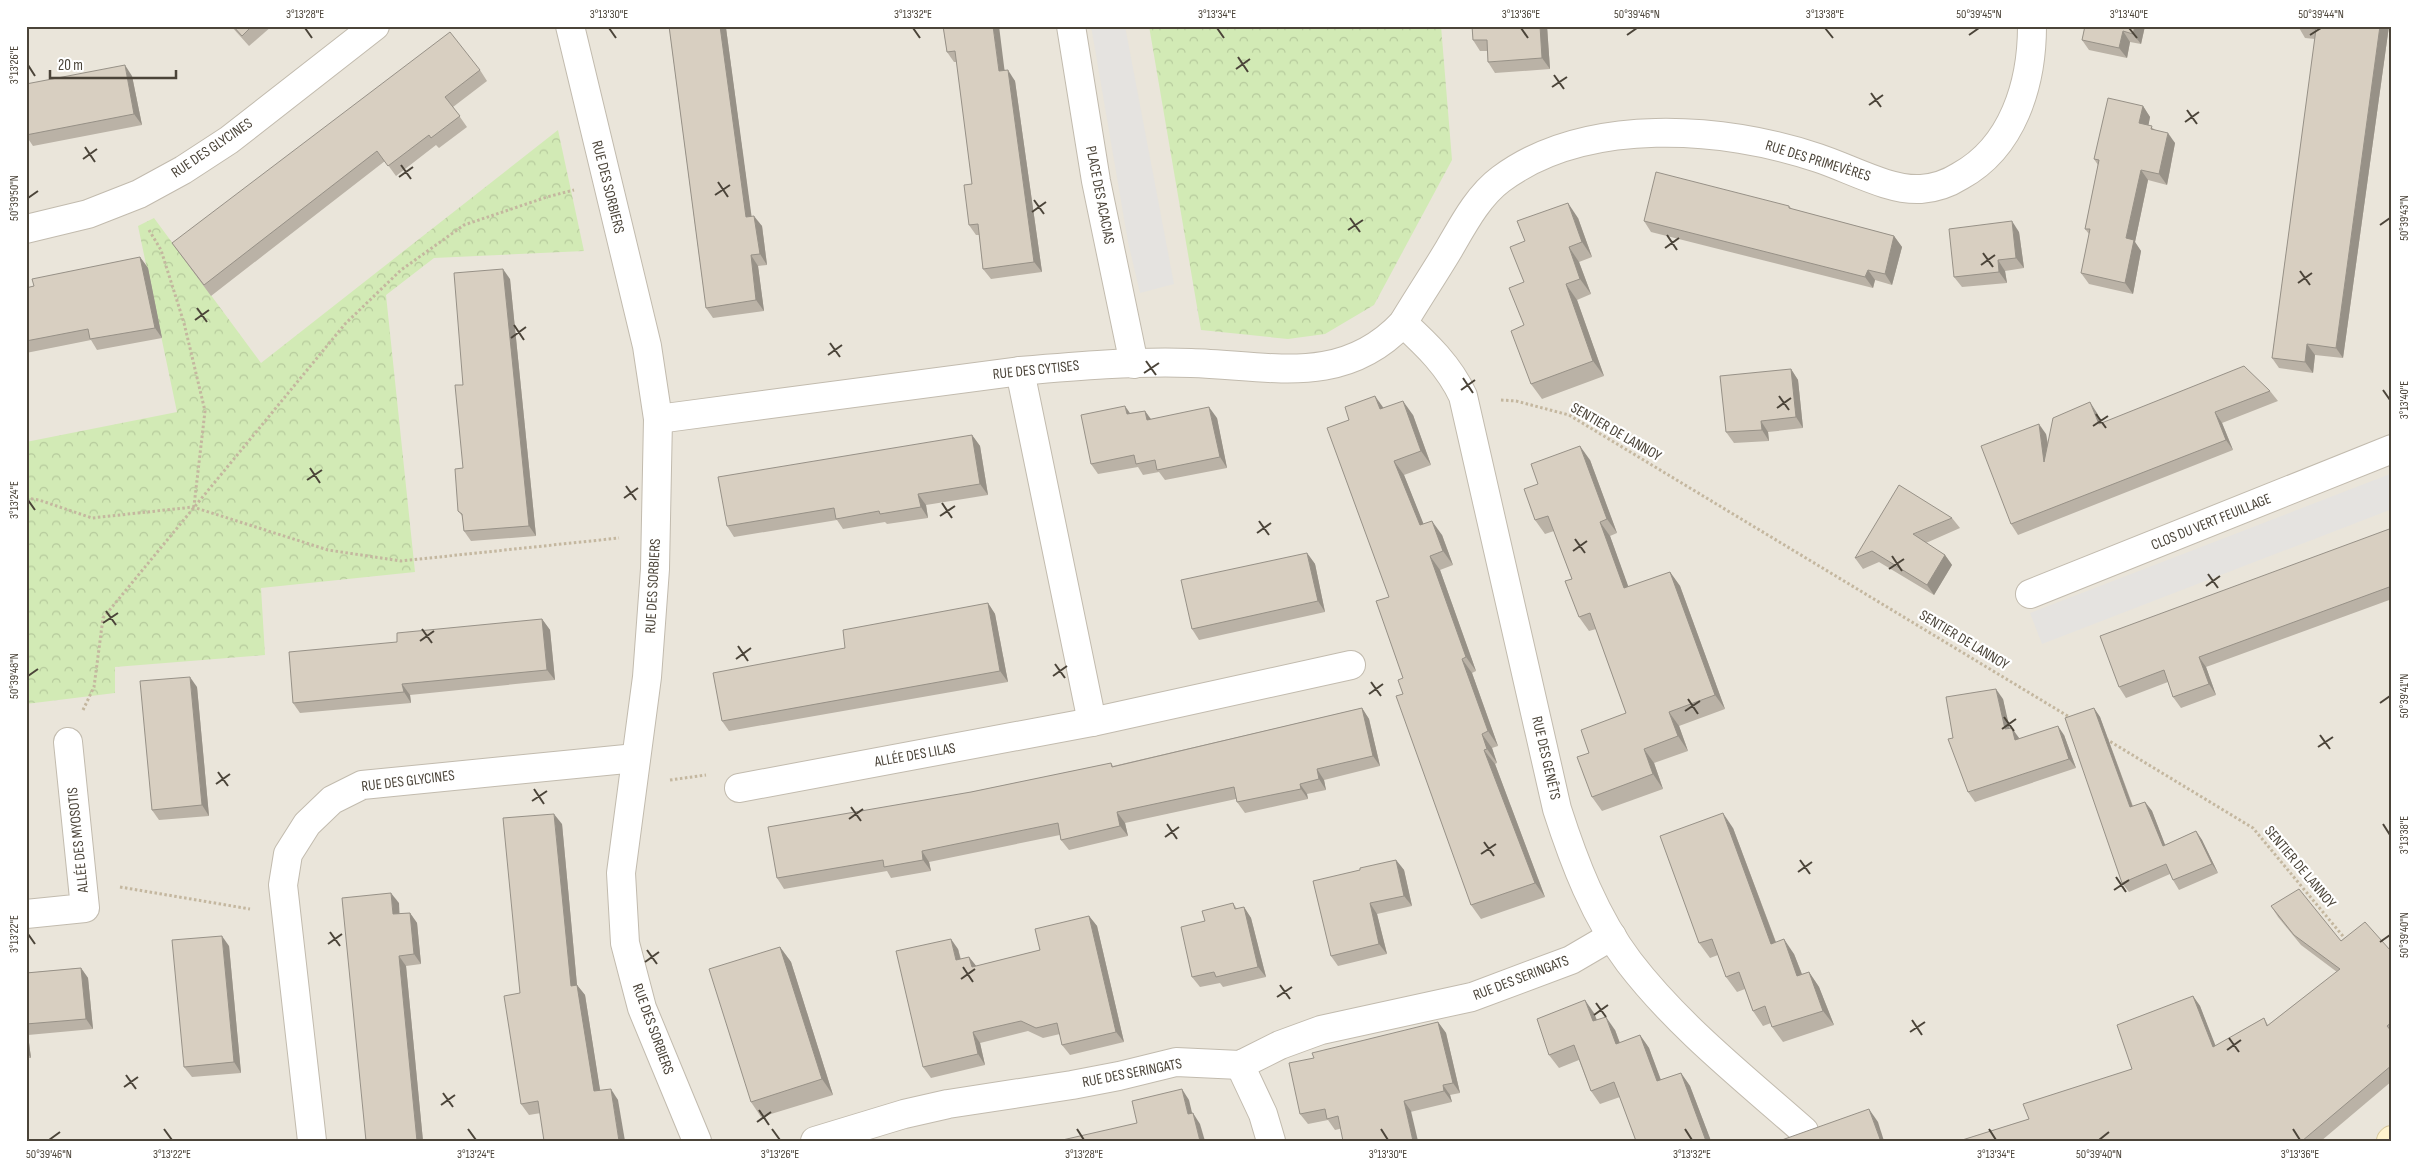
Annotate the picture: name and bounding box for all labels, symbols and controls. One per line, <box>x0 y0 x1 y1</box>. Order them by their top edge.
text: 3°13'28"E <box>286 7 324 22</box>
text: 3°13'30"E <box>590 7 628 22</box>
text: 3°13'32"E <box>894 7 932 22</box>
text: 3°13'34"E <box>1198 7 1236 22</box>
text: 3°13'36"E <box>1502 7 1540 22</box>
text: 50°39'46"N <box>1614 7 1660 22</box>
text: 3°13'38"E <box>1806 7 1844 22</box>
text: 50°39'45"N <box>1956 7 2002 22</box>
text: 3°13'40"E <box>2110 7 2148 22</box>
text: 50°39'44"N <box>2298 7 2344 22</box>
text: 3°13'26"E <box>7 46 22 84</box>
scale bar <box>50 48 176 80</box>
text: 20 m <box>58 56 83 75</box>
street label: RUE DES GLYCINES <box>168 114 256 182</box>
street label: RUE DES PRIMEVÈRES <box>1763 136 1873 186</box>
street label: RUE DES SORBIERS <box>587 139 629 235</box>
street label: PLACE DES ACACIAS <box>1081 144 1119 246</box>
text: 50°39'50"N <box>7 175 22 221</box>
text: 50°39'43"N <box>2397 195 2412 241</box>
street label: RUE DES CYTISES <box>992 356 1080 384</box>
text: 3°13'40"E <box>2397 381 2412 419</box>
street label: SENTIER DE LANNOY <box>1567 398 1665 466</box>
text: 3°13'24"E <box>7 481 22 519</box>
street label: CLOS DU VERT FEUILLAGE <box>2148 489 2274 555</box>
street label: RUE DES SORBIERS <box>641 538 665 634</box>
street label: SENTIER DE LANNOY <box>1916 606 2013 675</box>
text: 50°39'48"N <box>7 653 22 699</box>
text: 50°39'41"N <box>2397 674 2412 718</box>
street label: RUE DES GENÊTS <box>1527 714 1565 802</box>
street label: ALLÉE DES LILAS <box>872 739 957 772</box>
street label: RUE DES GLYCINES <box>360 766 456 796</box>
street label: ALLÉE DES MYOSOTIS <box>63 786 93 895</box>
text: 3°13'38"E <box>2397 816 2412 854</box>
street label: SENTIER DE LANNOY <box>2260 822 2340 913</box>
text: 50°39'40"N <box>2397 912 2412 958</box>
text: 3°13'22"E <box>7 915 22 953</box>
street label: RUE DES SERINGATS <box>1470 951 1572 1005</box>
street label: RUE DES SORBIERS <box>628 981 678 1077</box>
street label: RUE DES SERINGATS <box>1081 1054 1183 1092</box>
text: 50°39'46"N <box>26 1147 72 1162</box>
text: 3°13'22"E <box>153 1147 191 1162</box>
text: 3°13'24"E <box>457 1147 495 1162</box>
text: 3°13'26"E <box>761 1147 799 1162</box>
text: 3°13'28"E <box>1065 1147 1103 1162</box>
text: 3°13'30"E <box>1369 1147 1407 1162</box>
text: 3°13'32"E <box>1673 1147 1711 1162</box>
text: 3°13'34"E <box>1977 1147 2015 1162</box>
text: 50°39'40"N <box>2076 1147 2122 1162</box>
text: 3°13'36"E <box>2281 1147 2319 1162</box>

